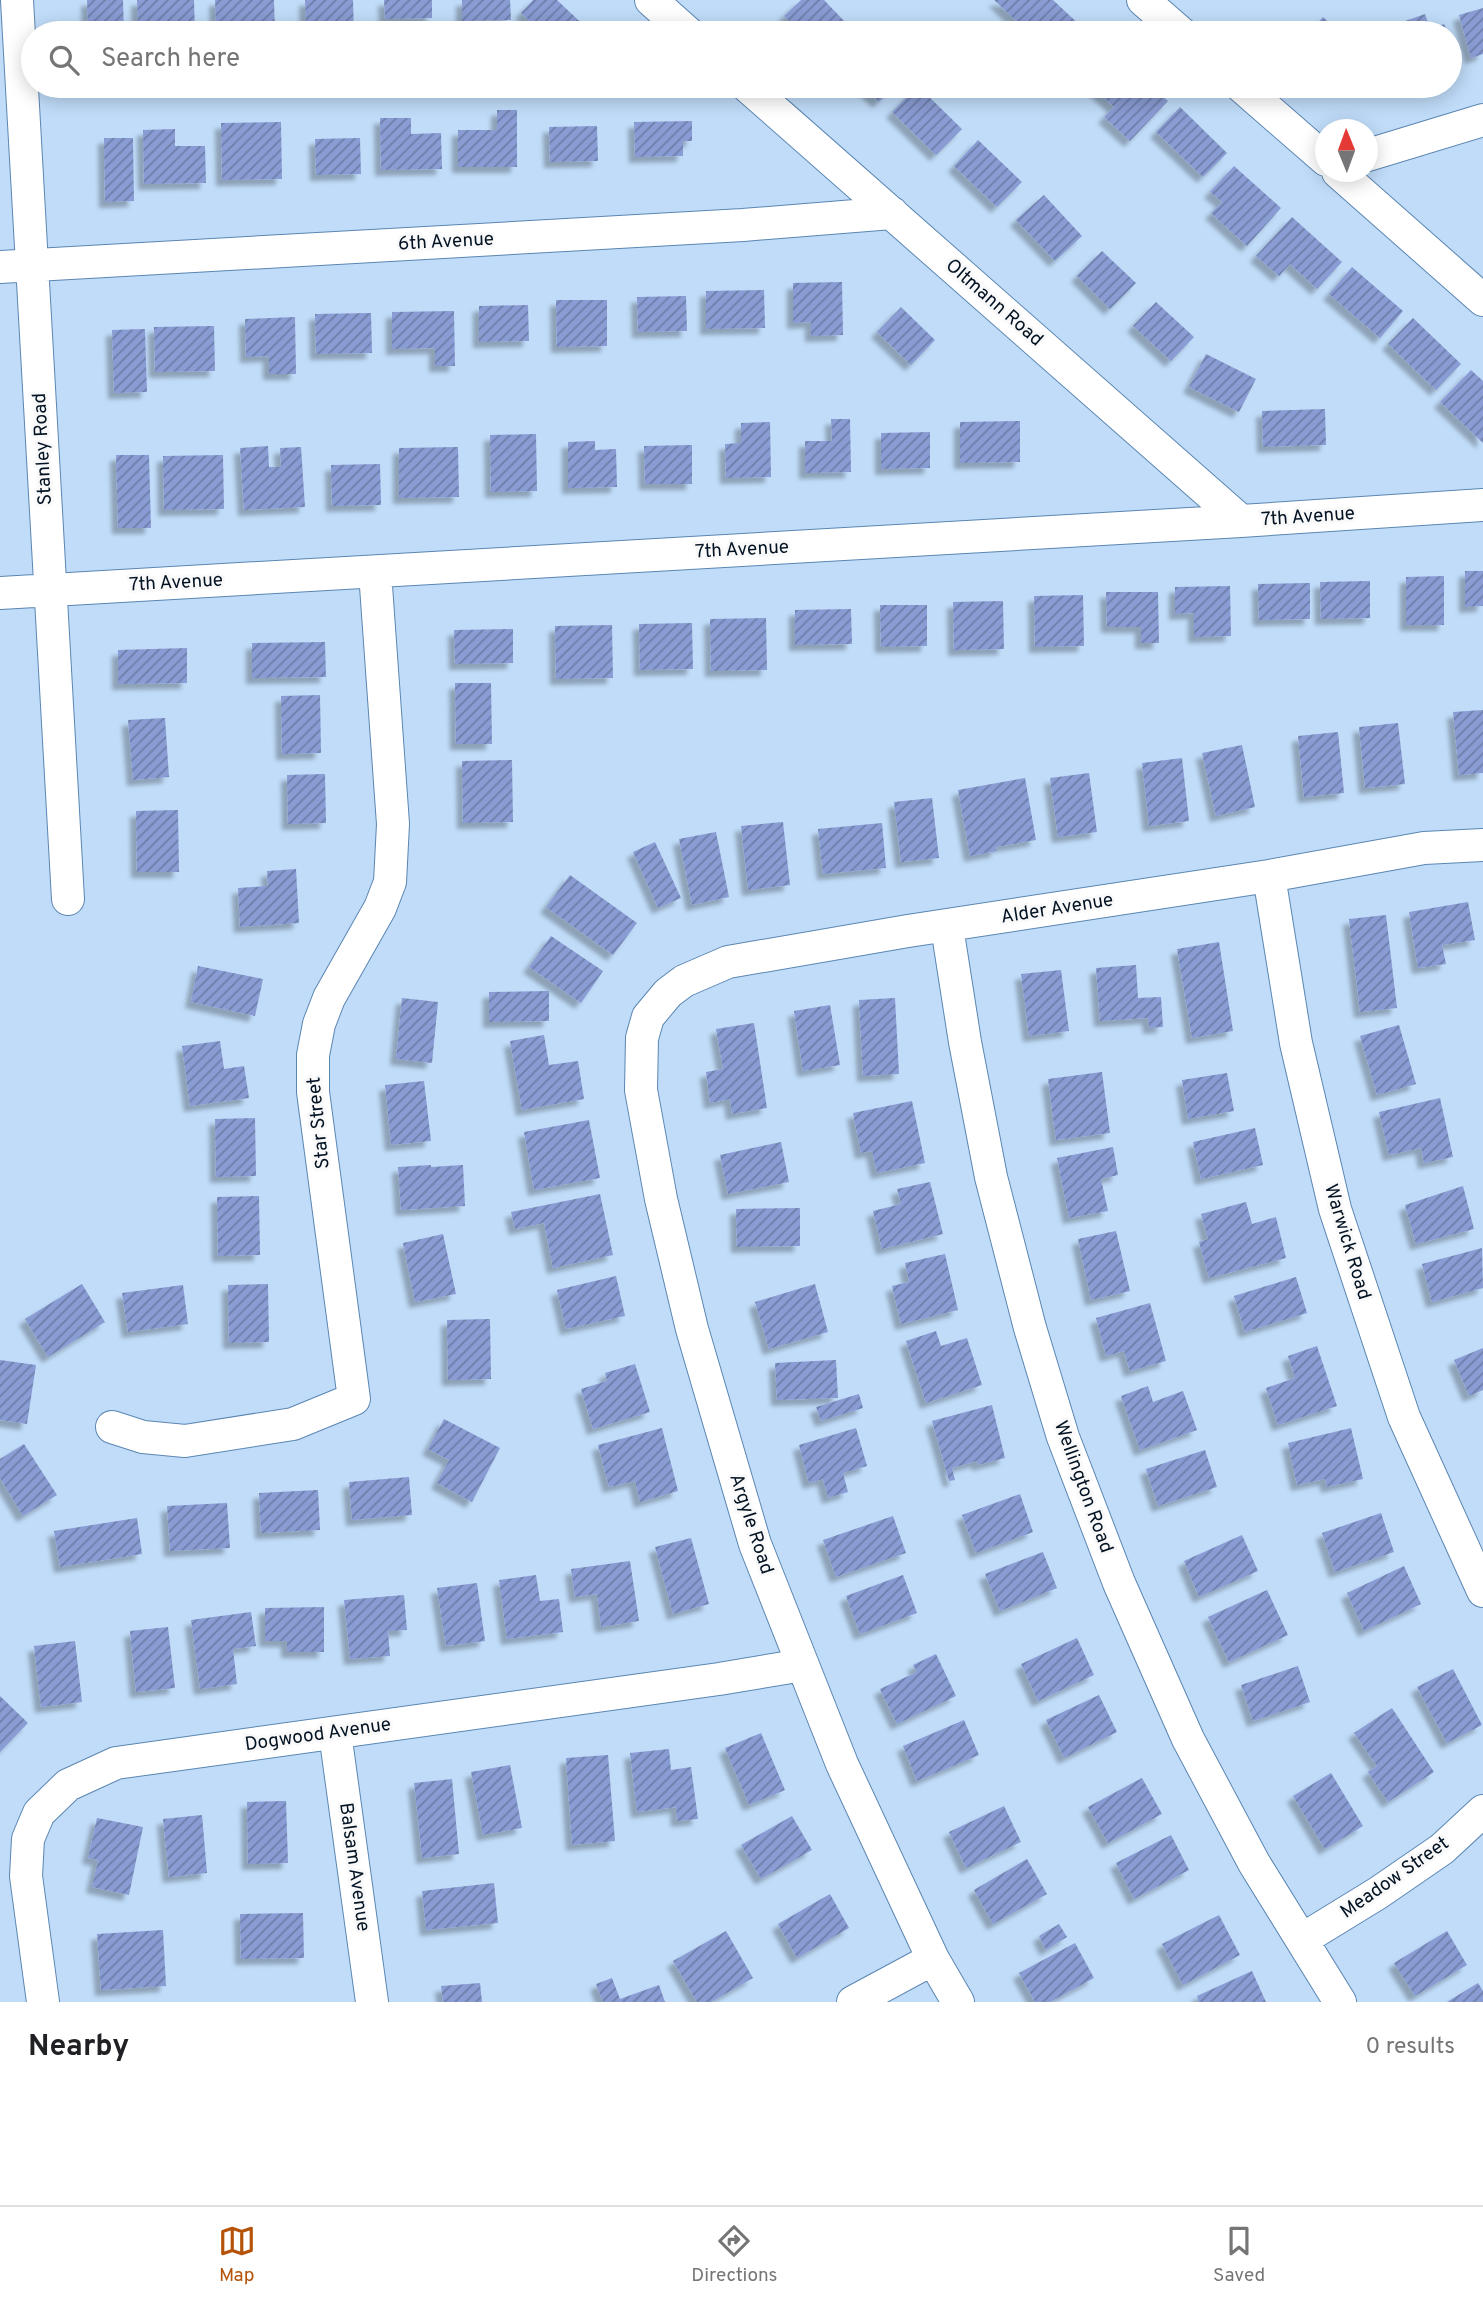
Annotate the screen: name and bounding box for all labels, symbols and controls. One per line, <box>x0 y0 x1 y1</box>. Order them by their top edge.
search box <box>21 21 1462 98</box>
icon: search <box>45 41 83 79</box>
text: Search here <box>101 43 240 76</box>
north arrow <box>1315 119 1378 182</box>
street label: 6th Avenue <box>397 228 495 256</box>
street label: Oltmann Road <box>940 254 1048 352</box>
street label: Stanley Road <box>28 392 58 506</box>
street label: 7th Avenue <box>1260 502 1356 532</box>
street label: 7th Avenue <box>694 536 790 564</box>
street label: 7th Avenue <box>128 569 224 597</box>
street label: Alder Avenue <box>999 888 1115 930</box>
street label: Star Street <box>302 1076 336 1170</box>
street label: Warwick Road <box>1318 1181 1376 1303</box>
street label: Wellington Road <box>1048 1418 1118 1556</box>
street label: Argyle Road <box>723 1471 779 1577</box>
street label: Dogwood Avenue <box>243 1713 393 1757</box>
street label: Balsam Avenue <box>333 1801 375 1933</box>
street label: Meadow Street <box>1336 1832 1454 1924</box>
text: Nearby <box>28 2029 129 2066</box>
text: 0 results <box>1366 2033 1455 2062</box>
tab: Map <box>218 2222 256 2288</box>
tab: Directions <box>691 2222 778 2288</box>
tab: Saved <box>1213 2222 1265 2288</box>

